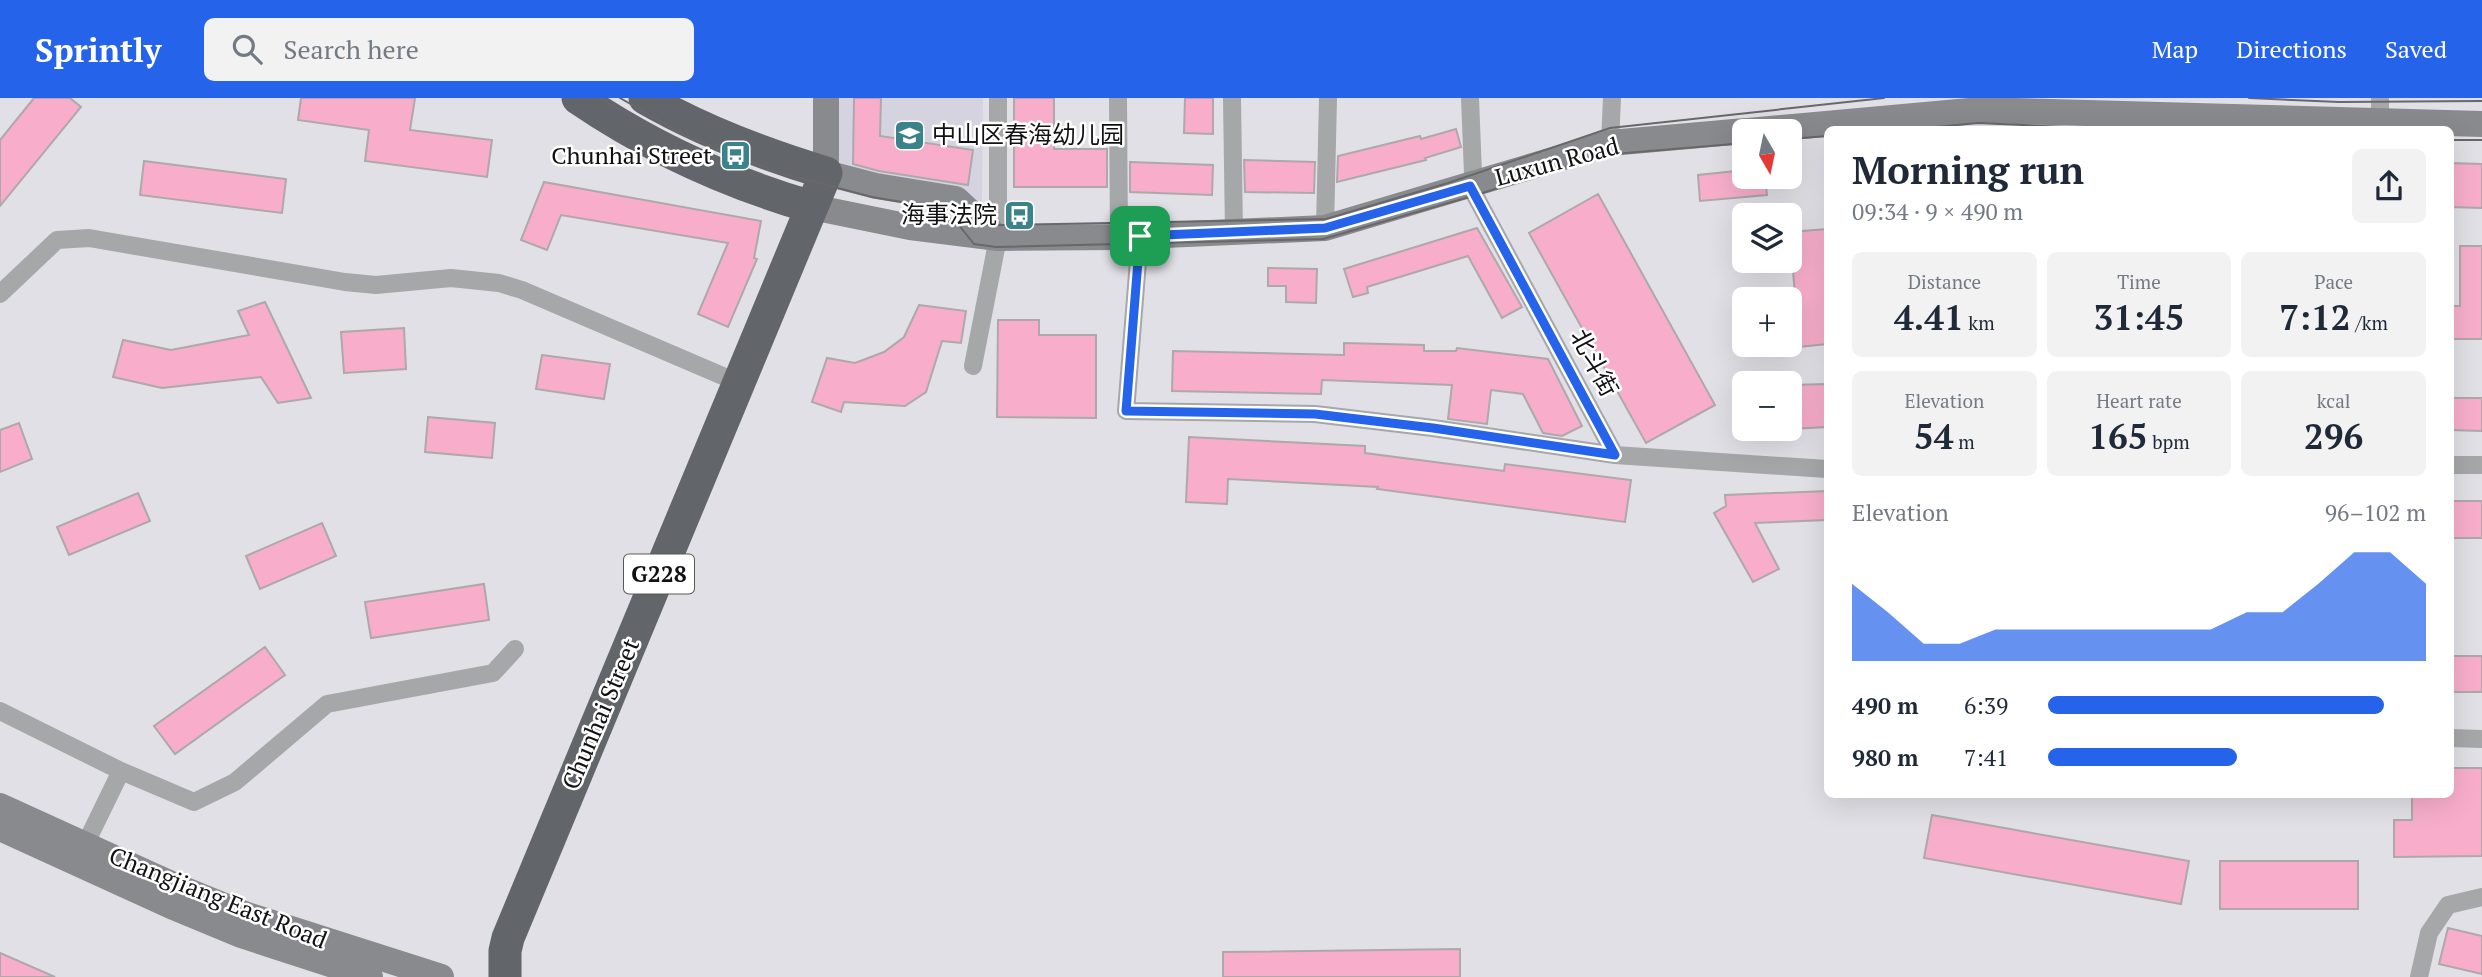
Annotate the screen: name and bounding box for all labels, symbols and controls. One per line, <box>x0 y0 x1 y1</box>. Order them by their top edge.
search box <box>204 18 694 81</box>
text: Sprintly <box>35 28 162 71</box>
icon: search <box>228 30 266 68</box>
text: Search here <box>284 32 419 66</box>
text: Map <box>2152 33 2198 65</box>
text: Directions <box>2236 33 2347 65</box>
text: Saved <box>2385 33 2447 65</box>
school or university icon: 中山区春海幼儿园 <box>892 118 926 152</box>
place label: 中山区春海幼儿园 <box>932 118 1124 150</box>
north arrow <box>1732 119 1802 189</box>
map controls <box>1732 119 1802 441</box>
street label: Luxun Road <box>1491 129 1622 193</box>
place label: Chunhai Street <box>551 139 712 171</box>
bus stop icon: Chunhai Street <box>718 139 752 173</box>
text: Morning run <box>1852 145 2084 195</box>
button: share <box>2352 149 2426 223</box>
text: 09:34 · 9 × 490 m <box>1852 196 2023 227</box>
place label: 海事法院 <box>901 198 997 230</box>
bus stop icon: 海事法院 <box>1003 198 1037 232</box>
button: layers <box>1732 203 1802 273</box>
pin <box>1110 206 1170 266</box>
icon: arrive <box>1121 217 1159 255</box>
text: Distance <box>1908 269 1981 294</box>
text: Time <box>2117 269 2161 294</box>
text: Pace <box>2314 269 2353 294</box>
button: + <box>1732 287 1802 357</box>
text: 4.41 <box>1894 294 1964 340</box>
text: 31:45 <box>2093 294 2185 340</box>
text: 7:12 <box>2279 294 2351 340</box>
text: km <box>1964 310 1995 335</box>
text: /km <box>2351 310 2388 335</box>
street label: 北斗街 <box>1564 323 1626 402</box>
button: − <box>1732 371 1802 441</box>
text: Elevation <box>1904 388 1984 413</box>
text: Heart rate <box>2096 388 2182 413</box>
text: kcal <box>2317 388 2351 413</box>
text: 54 <box>1914 413 1954 459</box>
text: 165 <box>2088 413 2148 459</box>
text: 296 <box>2304 413 2363 459</box>
text: m <box>1954 429 1975 454</box>
text: bpm <box>2148 429 2190 454</box>
text: Elevation <box>1852 497 1949 528</box>
text: 96–102 m <box>2325 497 2426 528</box>
road number: G228 <box>624 554 694 594</box>
street label: Chunhai Street <box>554 633 646 794</box>
text: 490 m <box>1852 690 1918 721</box>
text: 6:39 <box>1964 690 2008 721</box>
text: 980 m <box>1852 742 1918 773</box>
text: 7:41 <box>1964 742 2008 773</box>
street label: Changjiang East Road <box>105 839 332 955</box>

